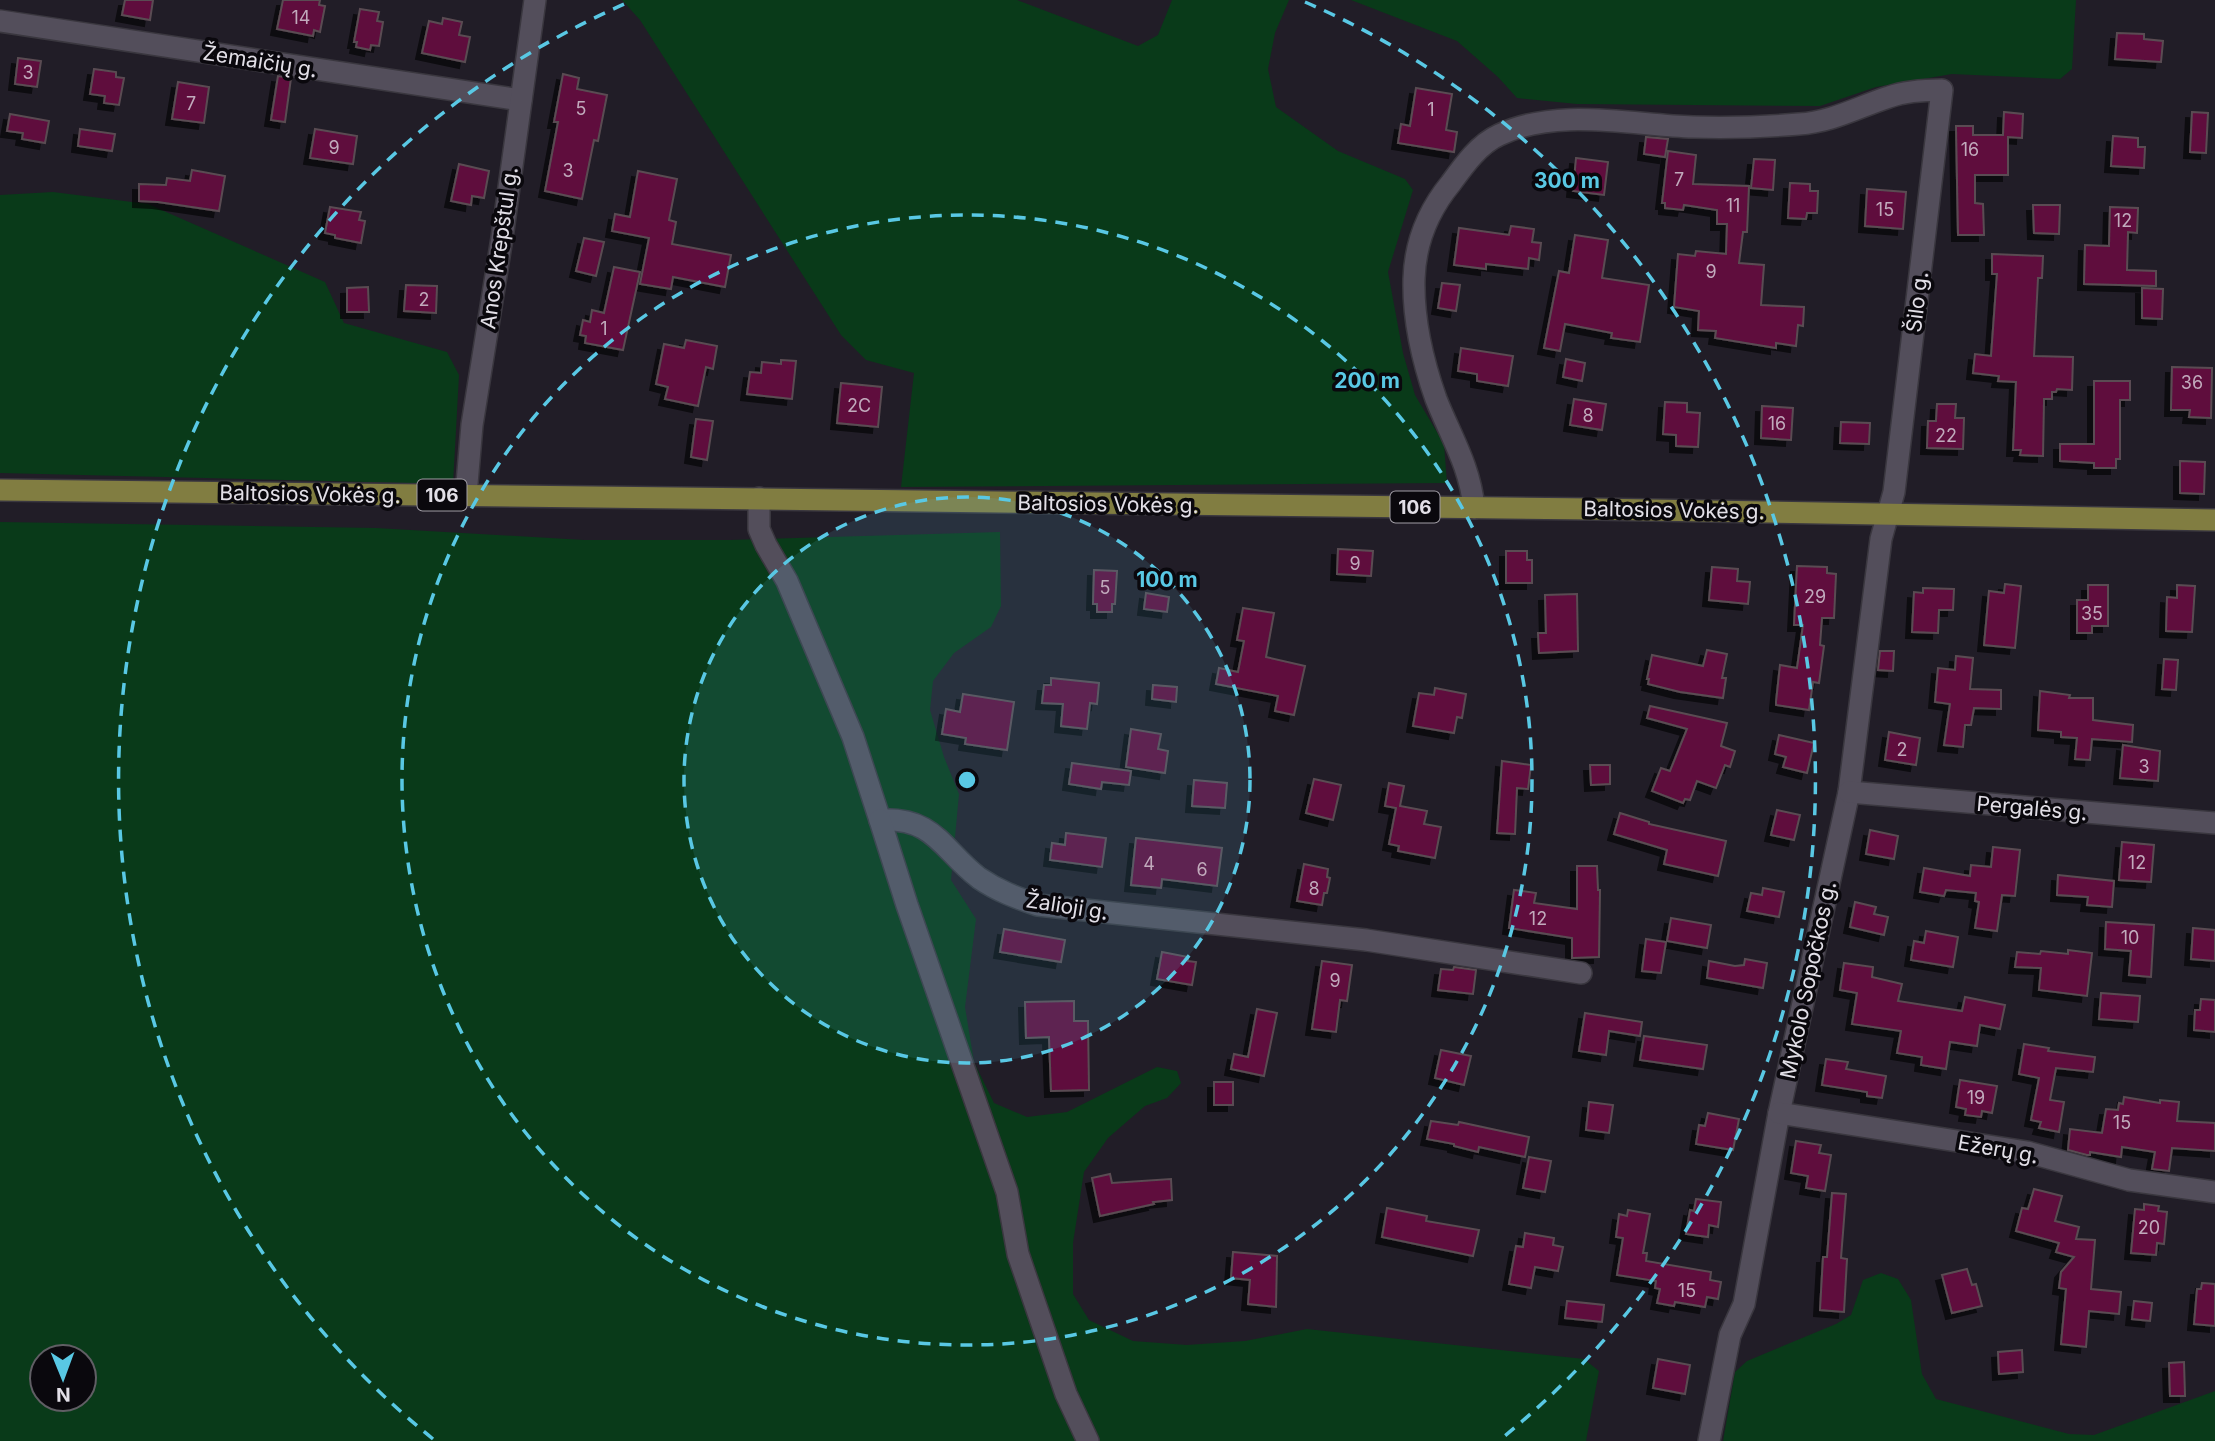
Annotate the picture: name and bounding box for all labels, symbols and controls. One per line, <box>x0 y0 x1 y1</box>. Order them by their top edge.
house number: 14 <box>292 7 310 28</box>
street label: Žemaičių g. <box>201 39 319 82</box>
house number: 3 <box>22 62 34 83</box>
house number: 7 <box>186 93 196 114</box>
house number: 5 <box>576 98 586 119</box>
house number: 1 <box>1427 99 1435 120</box>
house number: 9 <box>328 137 340 158</box>
house number: 16 <box>1961 139 1979 160</box>
house number: 3 <box>562 160 574 181</box>
street label: Anos Krepštul g. <box>475 165 523 331</box>
text: 300 m <box>1534 168 1600 193</box>
house number: 7 <box>1674 169 1684 190</box>
house number: 11 <box>1726 195 1740 216</box>
house number: 15 <box>1876 199 1894 220</box>
house number: 12 <box>2114 210 2132 231</box>
house number: 9 <box>1705 261 1717 282</box>
street label: Šilo g. <box>1901 270 1933 334</box>
house number: 2 <box>419 289 429 310</box>
house number: 1 <box>600 318 608 339</box>
text: 200 m <box>1334 368 1400 393</box>
house number: 36 <box>2181 372 2203 393</box>
house number: 2C <box>847 395 871 416</box>
house number: 8 <box>1582 405 1594 426</box>
house number: 16 <box>1768 413 1786 434</box>
house number: 22 <box>1935 425 1957 446</box>
street label: Baltosios Vokės g. <box>219 480 401 508</box>
road number: 106 <box>418 480 466 510</box>
street label: Baltosios Vokės g. <box>1017 490 1199 518</box>
road number: 106 <box>1390 492 1440 522</box>
street label: Baltosios Vokės g. <box>1583 496 1765 524</box>
house number: 9 <box>1349 553 1361 574</box>
text: 100 m <box>1136 567 1198 592</box>
house number: 5 <box>1100 577 1110 598</box>
house number: 29 <box>1804 586 1826 607</box>
house number: 35 <box>2081 603 2103 624</box>
house number: 2 <box>1897 739 1907 760</box>
house number: 3 <box>2138 756 2150 777</box>
centre of rings <box>955 768 979 792</box>
street label: Pergalės g. <box>1976 791 2088 825</box>
house number: 12 <box>2128 852 2146 873</box>
house number: 4 <box>1143 853 1155 874</box>
house number: 6 <box>1196 859 1208 880</box>
house number: 8 <box>1308 878 1320 899</box>
street label: Mykolo Sopočkos g. <box>1775 879 1841 1081</box>
street label: Žalioji g. <box>1024 886 1110 925</box>
house number: 12 <box>1529 908 1547 929</box>
house number: 10 <box>2121 927 2139 948</box>
house number: 9 <box>1329 970 1341 991</box>
house number: 19 <box>1967 1087 1985 1108</box>
house number: 15 <box>2113 1112 2131 1133</box>
street label: Ežerų g. <box>1956 1130 2040 1168</box>
house number: 20 <box>2138 1217 2160 1238</box>
house number: 15 <box>1678 1280 1696 1301</box>
north arrow <box>28 1343 98 1413</box>
text: N <box>56 1383 71 1406</box>

